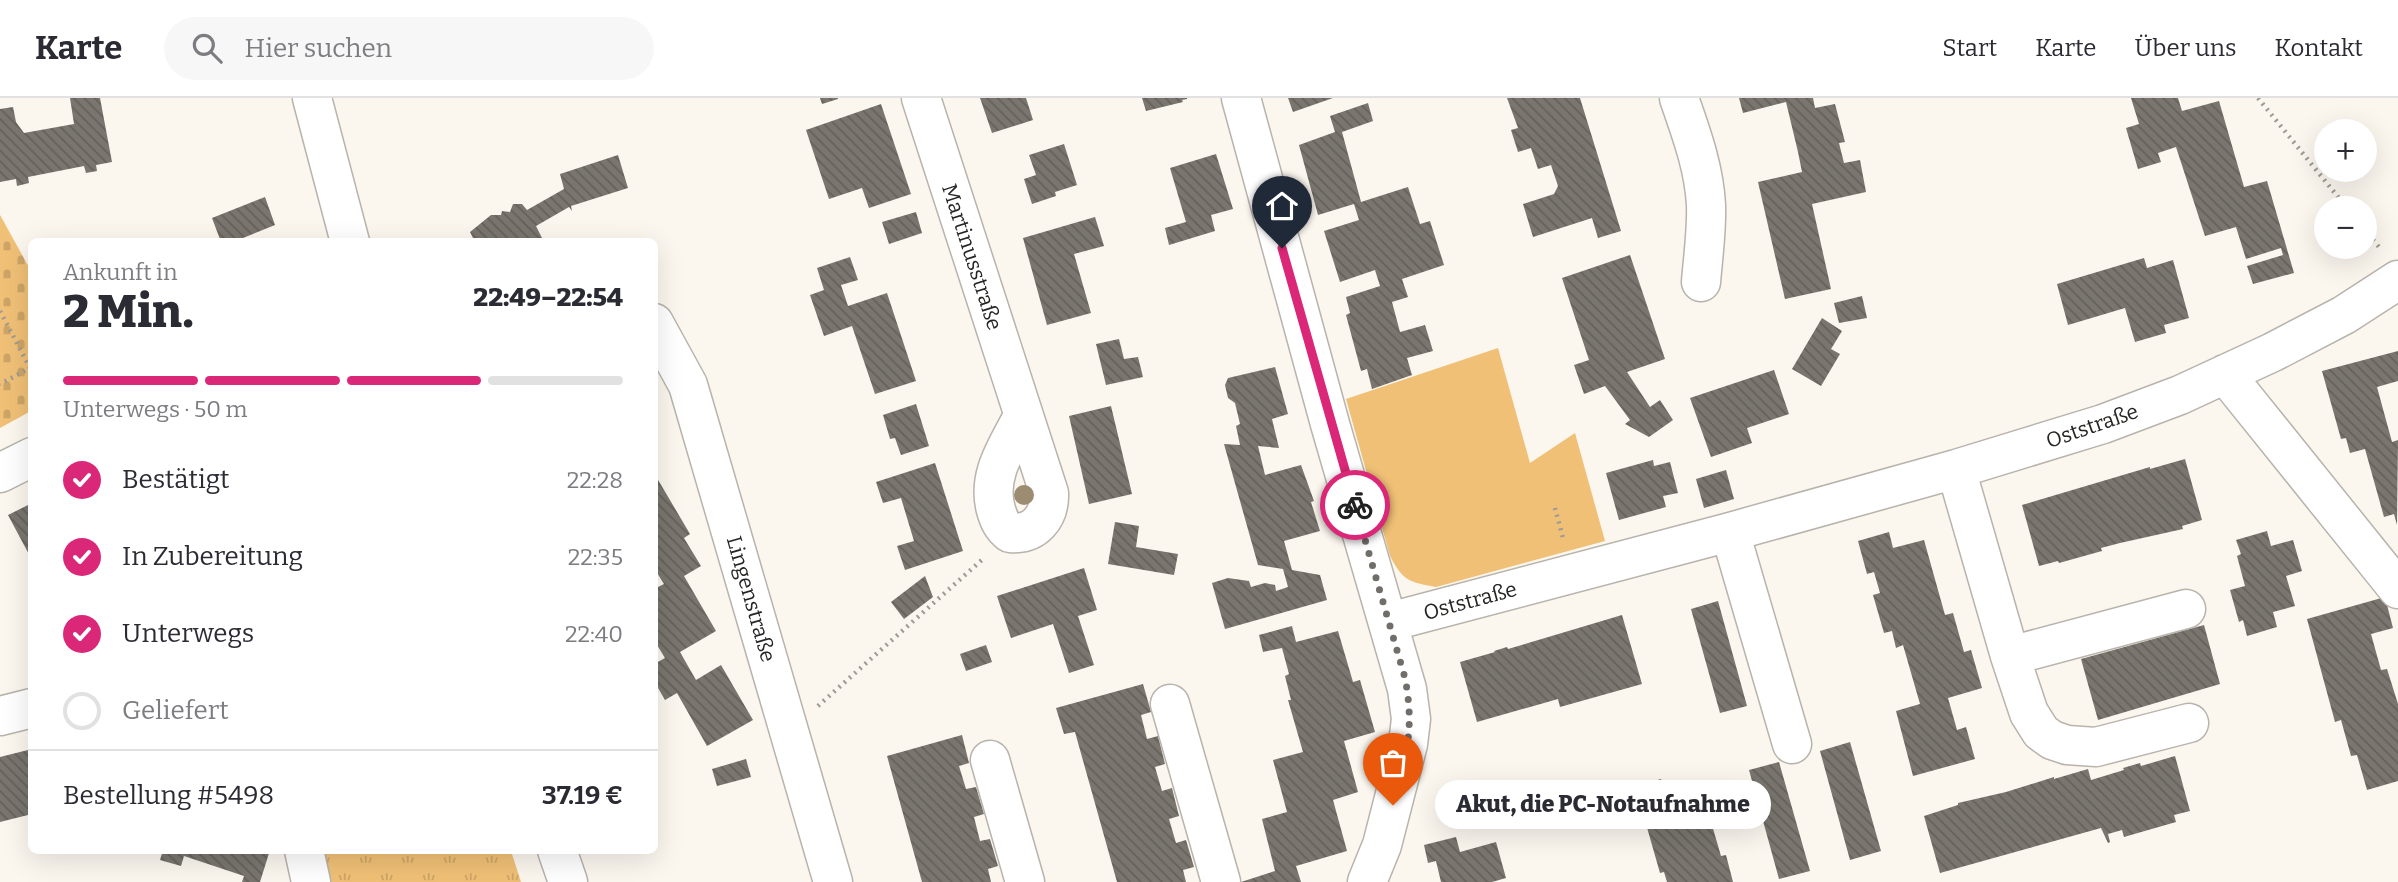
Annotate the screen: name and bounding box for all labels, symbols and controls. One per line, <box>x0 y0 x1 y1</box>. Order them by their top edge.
search box <box>164 17 654 80</box>
text: Karte <box>35 28 122 68</box>
icon: search <box>188 29 226 67</box>
text: Hier suchen <box>244 33 392 64</box>
text: Start <box>1942 34 1997 62</box>
text: Karte <box>2035 34 2097 62</box>
text: Über uns <box>2135 34 2237 62</box>
text: Kontakt <box>2275 34 2363 62</box>
map controls <box>2314 119 2377 259</box>
button: + <box>2314 119 2377 182</box>
pin <box>1252 176 1312 248</box>
street label: Martinusstraße <box>936 181 1008 333</box>
icon: home <box>1263 187 1301 225</box>
button: − <box>2314 196 2377 259</box>
text: Ankunft in <box>63 258 178 286</box>
text: 22:49–22:54 <box>473 282 623 313</box>
text: 2 Min. <box>63 284 194 339</box>
text: Unterwegs · 50 m <box>63 395 248 423</box>
street label: Oststraße <box>2043 398 2141 454</box>
icon: check <box>63 461 101 499</box>
text: Bestätigt <box>122 464 229 495</box>
text: 22:28 <box>567 466 623 494</box>
courier <box>1320 470 1390 540</box>
icon: bike <box>1336 486 1374 524</box>
street label: Lingenstraße <box>721 533 781 665</box>
icon: check <box>63 538 101 576</box>
text: In Zubereitung <box>122 541 303 572</box>
text: 22:35 <box>568 543 623 571</box>
street label: Oststraße <box>1420 576 1520 626</box>
icon: check <box>63 615 101 653</box>
text: Unterwegs <box>122 618 254 649</box>
text: 22:40 <box>565 620 623 648</box>
text: Geliefert <box>122 695 229 726</box>
pin <box>1363 733 1423 805</box>
icon: bag <box>1374 744 1412 782</box>
text: Bestellung #5498 <box>63 780 274 811</box>
text: 37.19 € <box>542 780 623 811</box>
callout: Akut, die PC-Notaufnahme <box>1435 780 1771 830</box>
text: Akut, die PC-Notaufnahme <box>1456 790 1750 818</box>

